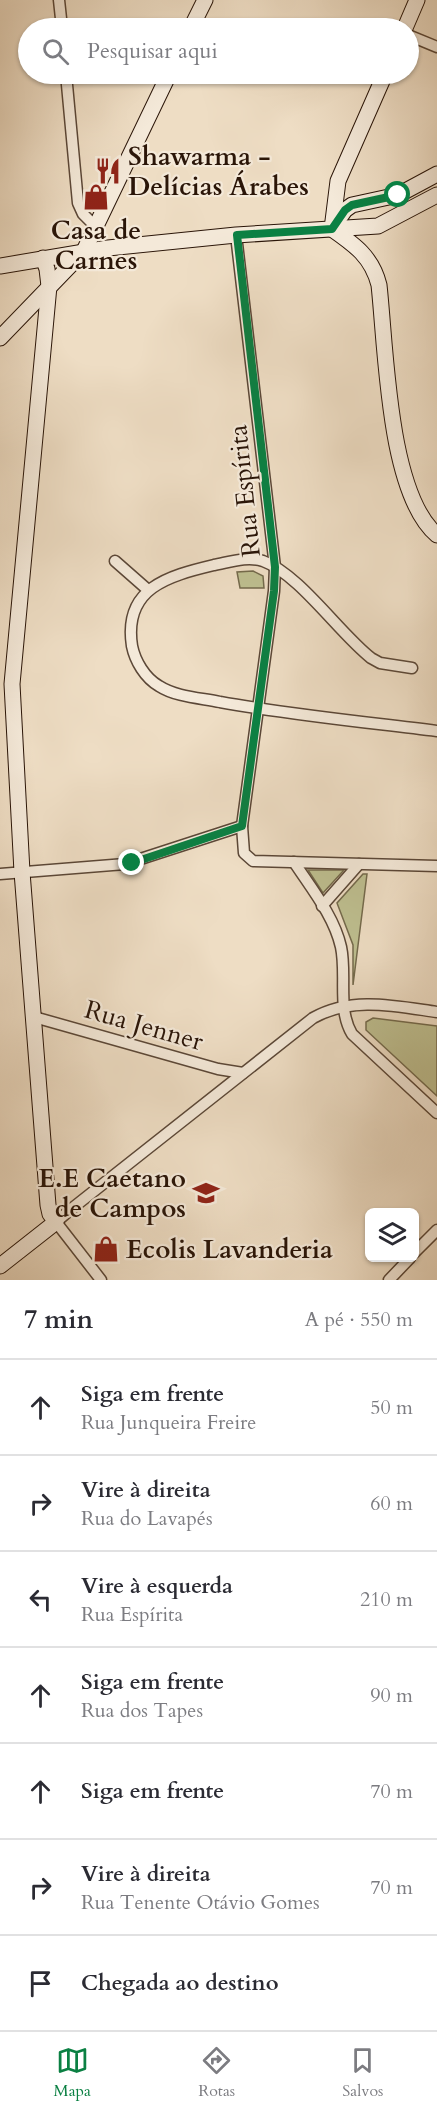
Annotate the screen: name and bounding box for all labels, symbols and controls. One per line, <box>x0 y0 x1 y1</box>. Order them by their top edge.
search box <box>18 18 419 84</box>
icon: search <box>39 35 72 68</box>
text: Pesquisar aqui <box>87 36 218 66</box>
place label: Shawarma - Delícias Árabes <box>128 139 309 204</box>
restaurant icon: Shawarma - Delícias Árabes <box>93 156 123 186</box>
route start <box>384 181 410 207</box>
shop icon: Casa de Carnes <box>81 182 111 212</box>
place label: Casa de Carnes <box>51 213 141 278</box>
street label: Rua Espírita <box>220 423 269 559</box>
route end <box>118 849 144 875</box>
street label: Rua Jenner <box>80 992 208 1059</box>
place label: E.E Caetano de Campos <box>38 1161 186 1226</box>
school or university icon: E.E Caetano de Campos <box>191 1178 221 1208</box>
map controls <box>365 1208 419 1262</box>
button: layers <box>365 1208 419 1262</box>
place label: Ecolis Lavanderia <box>126 1232 333 1267</box>
shop icon: Ecolis Lavanderia <box>91 1234 121 1264</box>
text: 7 min <box>24 1302 93 1337</box>
text: A pé · 550 m <box>305 1306 413 1333</box>
text: Siga em frente <box>81 1379 224 1409</box>
icon: ahead <box>24 1391 57 1424</box>
text: 50 m <box>370 1394 413 1421</box>
text: Rua Junqueira Freire <box>81 1409 256 1436</box>
text: Vire à direita <box>81 1475 211 1505</box>
icon: right <box>24 1487 57 1520</box>
text: 60 m <box>370 1490 413 1517</box>
text: Rua do Lavapés <box>81 1505 213 1532</box>
text: Vire à esquerda <box>81 1571 233 1601</box>
icon: left <box>24 1583 57 1616</box>
text: 210 m <box>360 1586 413 1613</box>
text: Rua Espírita <box>81 1601 183 1628</box>
text: Siga em frente <box>81 1667 224 1697</box>
icon: ahead <box>24 1679 57 1712</box>
text: 90 m <box>370 1682 413 1709</box>
text: Rua dos Tapes <box>81 1697 203 1724</box>
icon: ahead <box>24 1775 57 1808</box>
text: Siga em frente <box>81 1776 224 1806</box>
text: 70 m <box>370 1778 413 1805</box>
text: Vire à direita <box>81 1859 211 1889</box>
icon: right <box>24 1871 57 1904</box>
text: 70 m <box>370 1874 413 1901</box>
text: Rua Tenente Otávio Gomes <box>81 1889 320 1916</box>
icon: arrive <box>24 1967 57 2000</box>
text: Chegada ao destino <box>81 1968 279 1998</box>
tab: Mapa <box>54 2044 91 2102</box>
tab: Rotas <box>198 2044 235 2102</box>
tab: Salvos <box>342 2044 383 2102</box>

